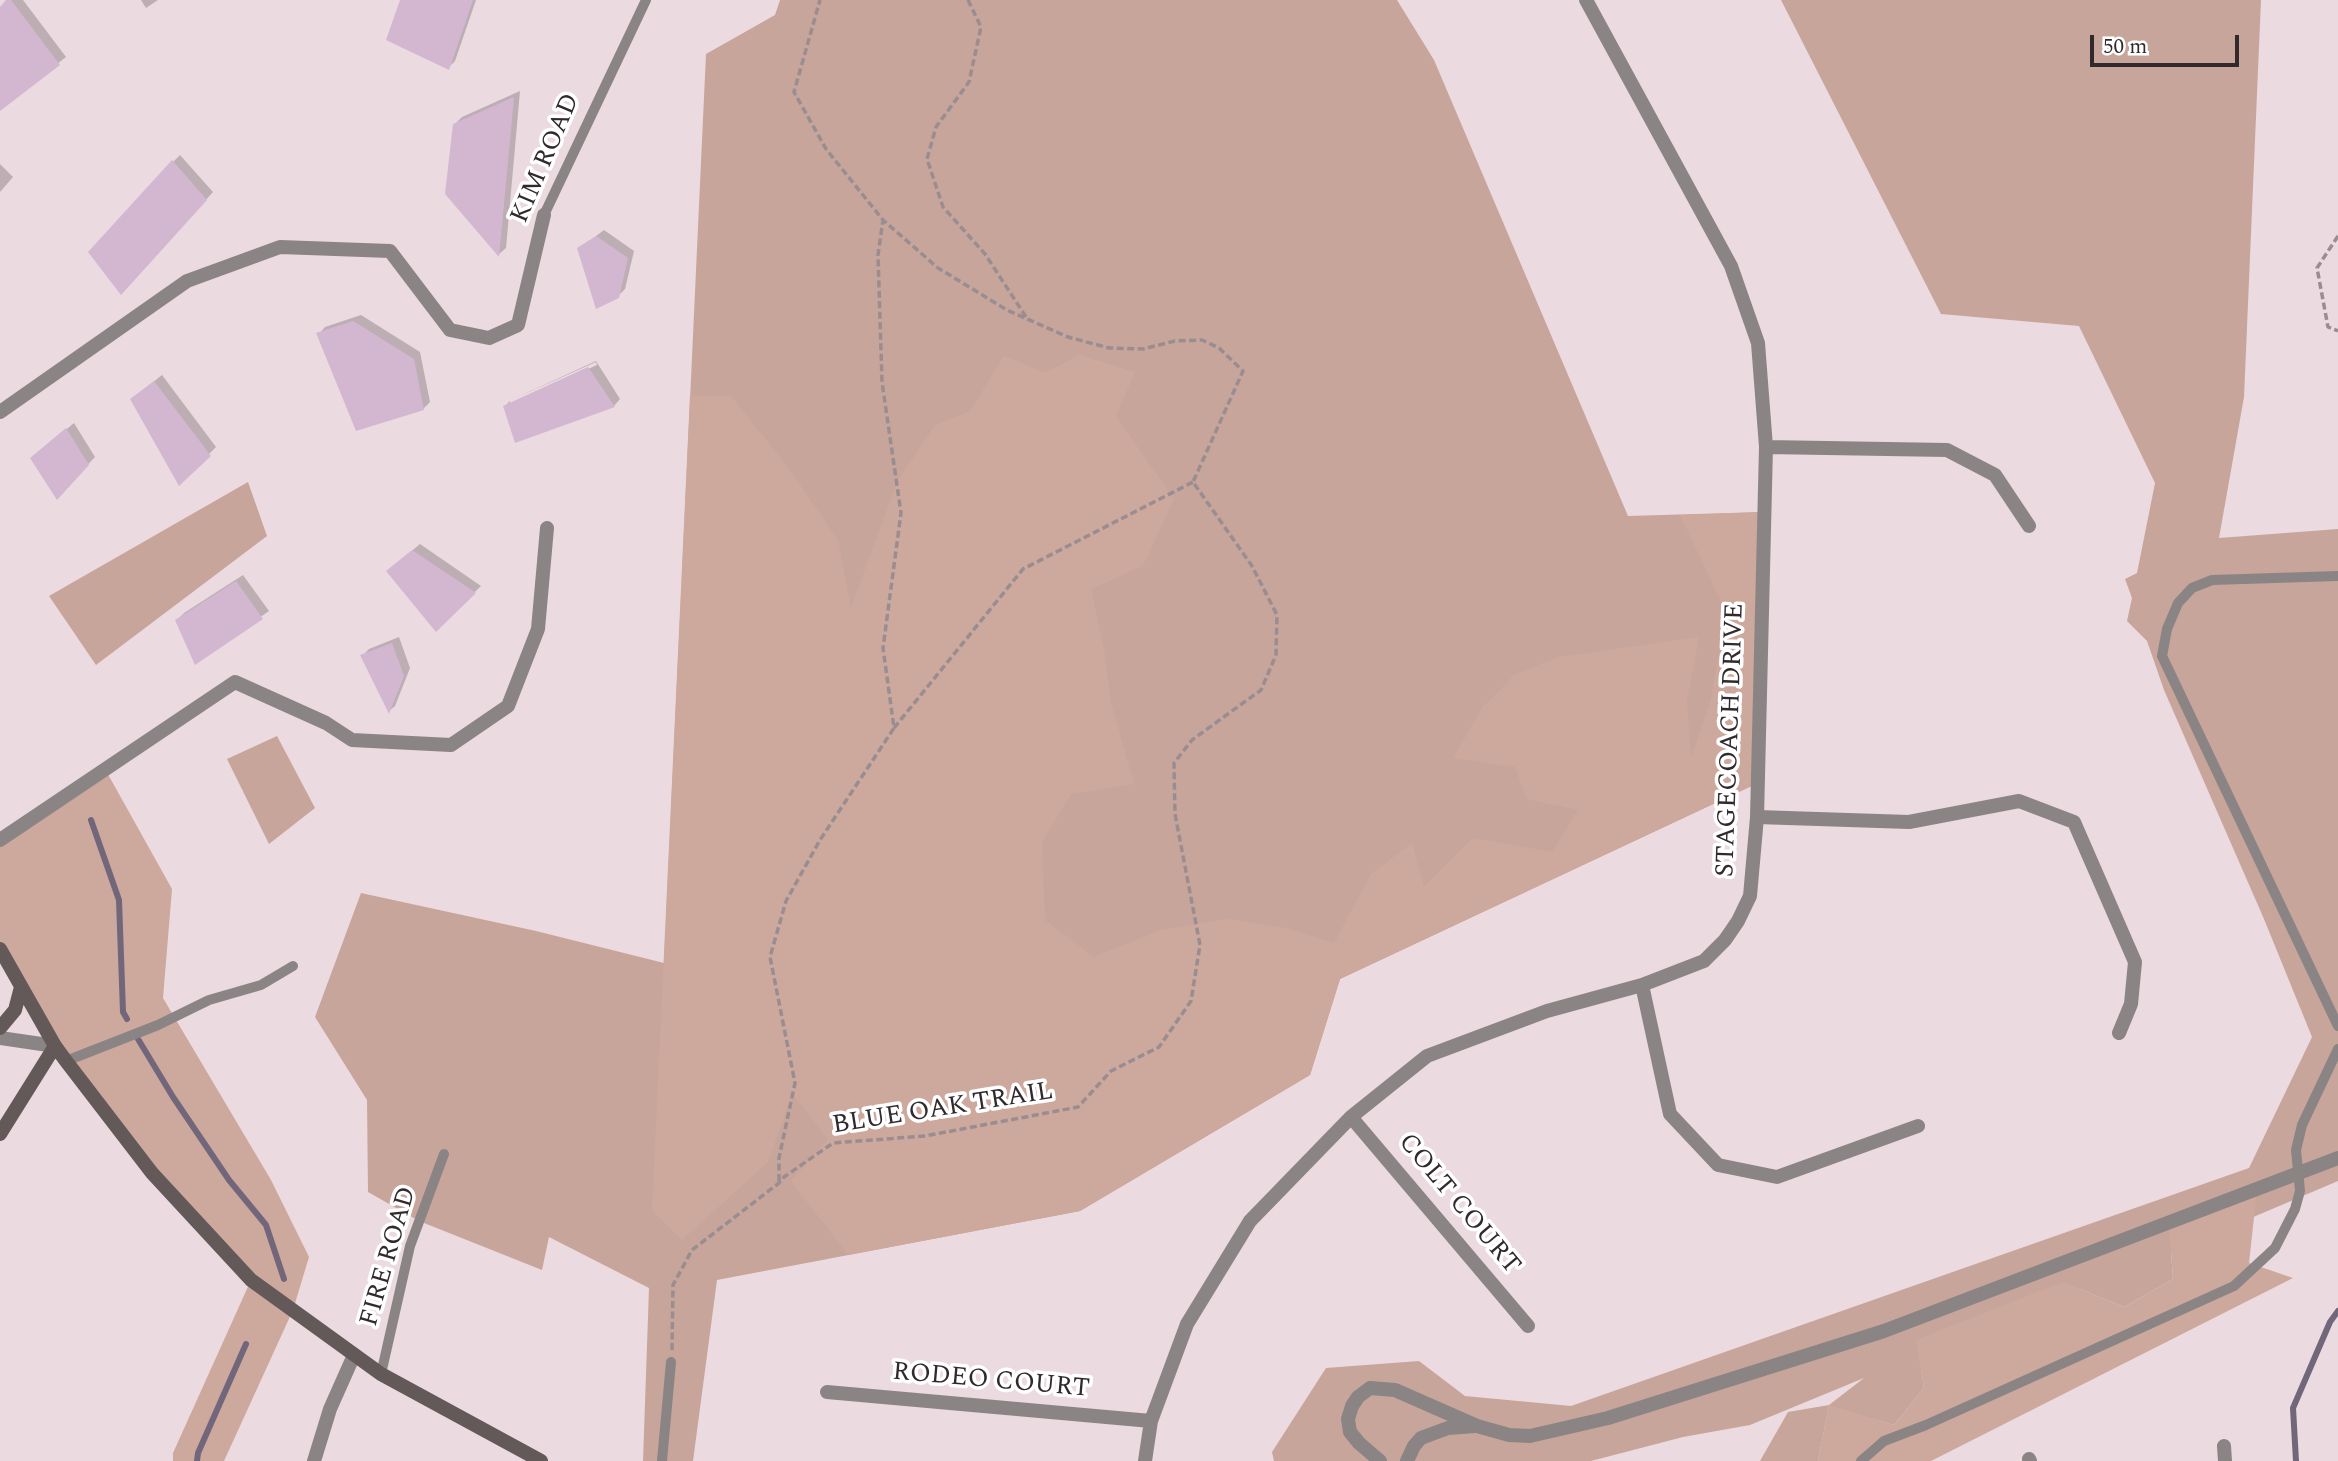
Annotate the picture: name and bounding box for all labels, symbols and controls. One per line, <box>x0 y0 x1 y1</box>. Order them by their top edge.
scale bar <box>2093 21 2242 65</box>
text: 50 m <box>2103 31 2147 63</box>
street label: KIM ROAD <box>506 90 588 228</box>
street label: STAGECOACH DRIVE <box>1712 602 1752 878</box>
street label: BLUE OAK TRAIL <box>830 1077 1056 1143</box>
street label: COLT COURT <box>1390 1128 1526 1282</box>
street label: FIRE ROAD <box>355 1184 425 1330</box>
street label: RODEO COURT <box>891 1358 1091 1406</box>

